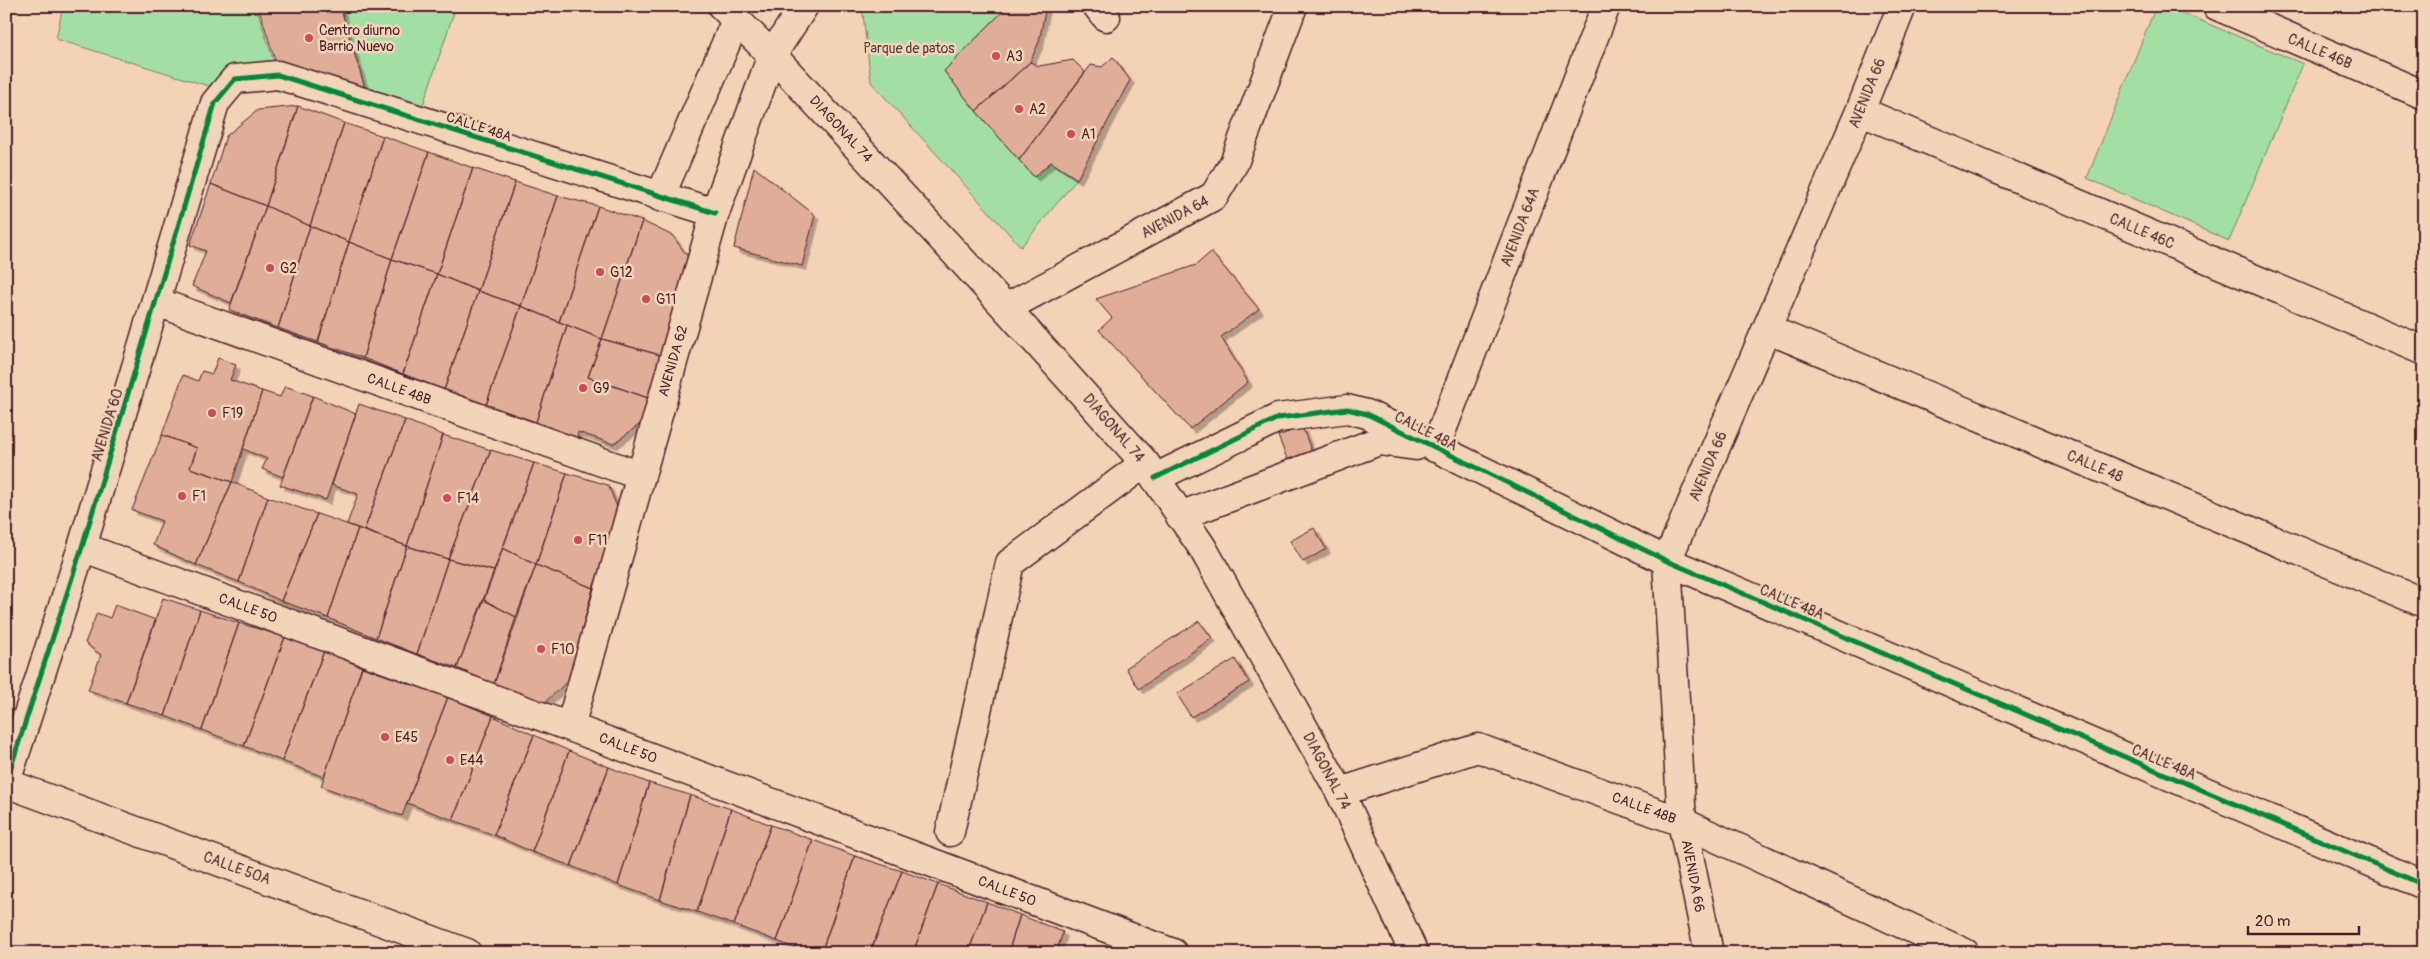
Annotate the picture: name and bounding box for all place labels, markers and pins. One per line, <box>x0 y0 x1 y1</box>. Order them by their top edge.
place label: Centro diurno Barrio Nuevo <box>319 22 401 55</box>
marker: Centro diurno Barrio Nuevo <box>303 32 315 44</box>
place label: A3 <box>1006 48 1023 65</box>
marker: A3 <box>990 50 1002 62</box>
place label: A2 <box>1029 101 1046 118</box>
marker: A2 <box>1013 103 1025 115</box>
place label: A1 <box>1081 126 1096 143</box>
marker: A1 <box>1065 128 1077 140</box>
place label: G2 <box>280 260 297 277</box>
marker: G2 <box>264 262 276 274</box>
place label: G12 <box>610 264 633 281</box>
marker: G12 <box>594 266 606 278</box>
place label: G11 <box>656 291 676 308</box>
marker: G11 <box>640 293 652 305</box>
place label: G9 <box>593 380 610 397</box>
marker: G9 <box>577 382 589 394</box>
place label: F19 <box>222 405 243 422</box>
marker: F19 <box>206 407 218 419</box>
place label: F1 <box>192 488 206 505</box>
marker: F1 <box>176 490 188 502</box>
place label: F14 <box>457 490 479 507</box>
marker: F14 <box>441 492 453 504</box>
place label: F11 <box>588 532 607 549</box>
marker: F11 <box>572 534 584 546</box>
place label: F10 <box>551 641 574 658</box>
marker: F10 <box>535 643 547 655</box>
place label: E45 <box>395 729 418 746</box>
marker: E45 <box>379 731 391 743</box>
place label: E44 <box>460 752 484 769</box>
marker: E44 <box>444 754 456 766</box>

